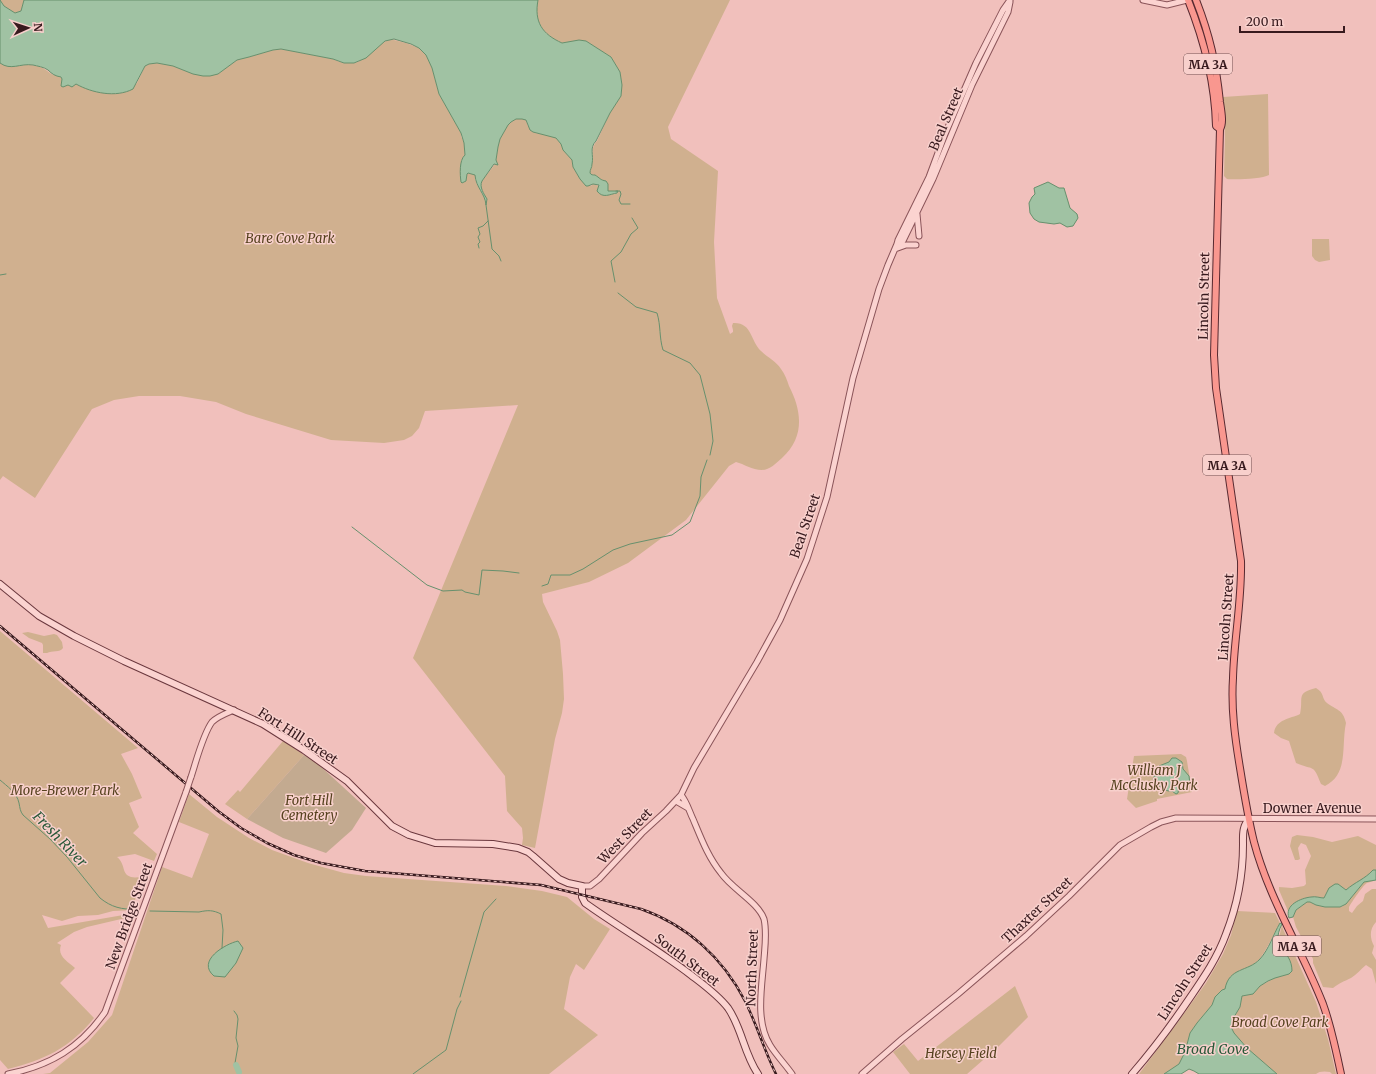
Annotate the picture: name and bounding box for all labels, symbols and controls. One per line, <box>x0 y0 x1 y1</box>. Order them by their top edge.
north arrow <box>8 8 48 48</box>
scale bar <box>1240 8 1344 34</box>
text: 200 m <box>1246 14 1283 29</box>
text: N <box>31 23 45 32</box>
road number: MA 3A <box>1184 54 1232 74</box>
street label: Beal Street <box>925 85 967 153</box>
park label: Bare Cove Park <box>245 230 335 247</box>
street label: Lincoln Street <box>1195 252 1213 340</box>
road number: MA 3A <box>1203 455 1251 475</box>
street label: Beal Street <box>786 491 824 561</box>
street label: Lincoln Street <box>1214 573 1238 661</box>
street label: Fort Hill Street <box>255 704 341 768</box>
park label: William J McClusky Park <box>1109 762 1198 794</box>
park label: More-Brewer Park <box>10 782 119 799</box>
park label: Fort Hill Cemetery <box>281 792 337 824</box>
street label: Downer Avenue <box>1263 800 1362 817</box>
street label: West Street <box>594 805 656 868</box>
water label: Fresh River <box>28 807 91 871</box>
street label: New Bridge Street <box>102 860 156 972</box>
street label: Thaxter Street <box>998 873 1076 947</box>
street label: North Street <box>742 929 762 1007</box>
street label: South Street <box>651 930 723 990</box>
road number: MA 3A <box>1273 936 1321 956</box>
street label: Lincoln Street <box>1154 941 1216 1023</box>
park label: Broad Cove Park <box>1231 1014 1329 1031</box>
water label: Broad Cove <box>1177 1040 1249 1058</box>
park label: Hersey Field <box>924 1045 997 1062</box>

